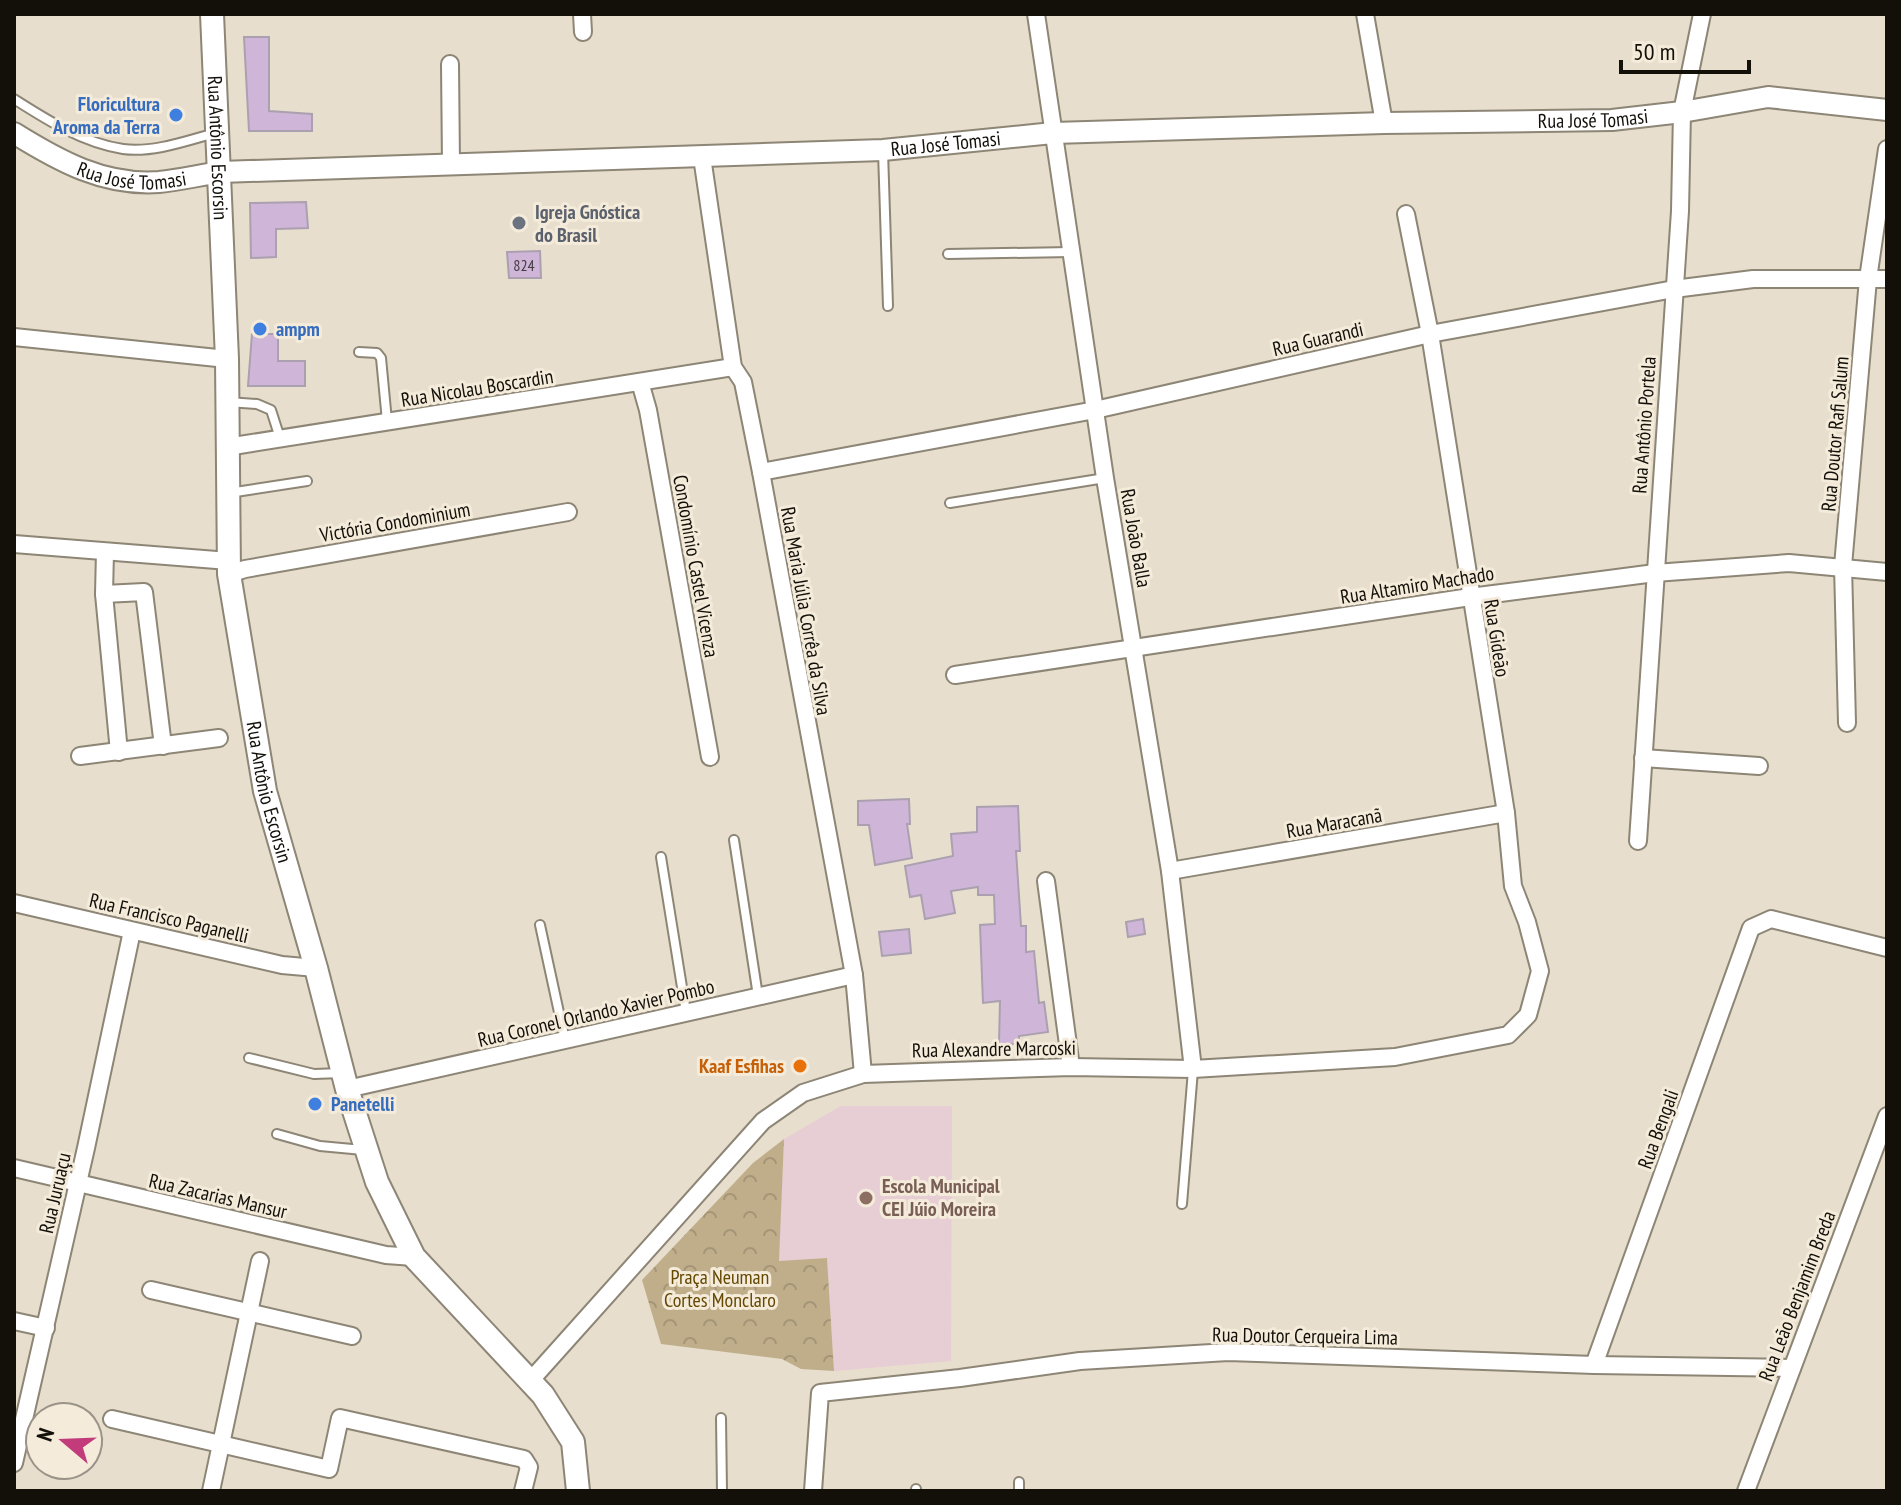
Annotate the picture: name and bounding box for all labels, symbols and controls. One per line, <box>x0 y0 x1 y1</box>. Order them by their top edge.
scale bar <box>1621 24 1749 74</box>
text: 50 m <box>1633 36 1675 67</box>
street label: Rua Antônio Escorsin <box>202 75 234 221</box>
place label: Floricultura Aroma da Terra <box>52 91 160 140</box>
street label: Rua José Tomasi <box>1538 103 1649 134</box>
marker: Floricultura Aroma da Terra <box>167 106 185 124</box>
street label: Rua José Tomasi <box>889 125 1002 162</box>
street label: Rua José Tomasi <box>73 156 188 196</box>
place label: Igreja Gnóstica do Brasil <box>535 199 640 248</box>
marker: Igreja Gnóstica do Brasil <box>510 214 528 232</box>
house number: 824 <box>513 255 535 275</box>
place label: ampm <box>276 316 320 342</box>
street label: Rua Guarandi <box>1270 316 1366 362</box>
marker: ampm <box>251 320 269 338</box>
street label: Rua Doutor Rafi Salum <box>1815 355 1855 513</box>
street label: Rua Antônio Portela <box>1626 356 1662 494</box>
street label: Rua Nicolau Boscardin <box>399 363 555 413</box>
street label: Condomínio Castel Vicenza <box>667 473 725 659</box>
street label: Rua João Balla <box>1115 487 1157 589</box>
street label: Victória Condominium <box>317 496 472 548</box>
street label: Rua Maria Júlia Corrêa da Silva <box>775 505 837 717</box>
street label: Rua Altamiro Machado <box>1338 560 1496 610</box>
street label: Rua Gideão <box>1478 597 1516 679</box>
street label: Rua Antônio Escorsin <box>241 719 298 866</box>
street label: Rua Maracanã <box>1284 802 1384 844</box>
street label: Rua Francisco Paganelli <box>87 887 251 949</box>
street label: Rua Coronel Orlando Xavier Pombo <box>475 973 717 1053</box>
street label: Rua Alexandre Marcoski <box>912 1035 1076 1063</box>
place label: Kaaf Esfihas <box>699 1053 784 1079</box>
marker: Kaaf Esfihas <box>791 1057 809 1075</box>
street label: Rua Bengali <box>1632 1086 1684 1172</box>
place label: Panetelli <box>331 1091 394 1117</box>
marker: Panetelli <box>306 1095 324 1113</box>
street label: Rua Juruaçu <box>33 1150 77 1236</box>
street label: Rua Zacarias Mansur <box>146 1167 290 1225</box>
place label: Escola Municipal CEI Júio Moreira <box>882 1173 1000 1222</box>
marker: Escola Municipal CEI Júio Moreira <box>857 1189 875 1207</box>
street label: Rua Leão Benjamim Breda <box>1753 1207 1841 1385</box>
park label: Praça Neuman Cortes Monclaro <box>664 1264 776 1313</box>
street label: Rua Doutor Cerqueira Lima <box>1212 1321 1398 1351</box>
north arrow <box>24 1401 104 1481</box>
text: N <box>30 1424 60 1445</box>

